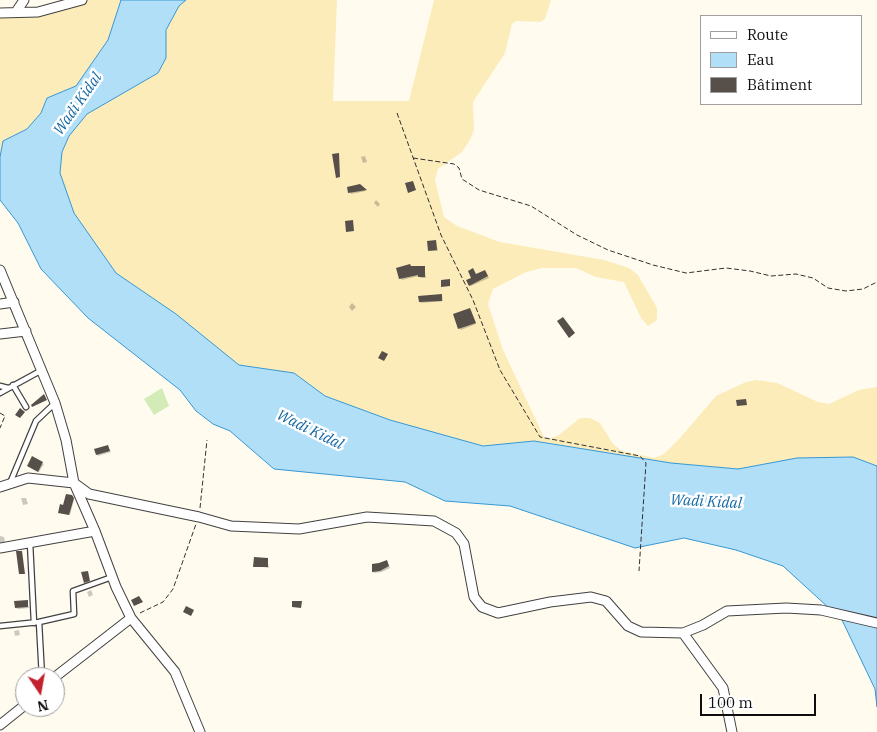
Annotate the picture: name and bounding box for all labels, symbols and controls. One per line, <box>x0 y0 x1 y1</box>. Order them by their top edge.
legend <box>700 15 862 105</box>
text: Route <box>747 25 788 44</box>
text: Eau <box>747 50 774 69</box>
water label: Wadi Kidal <box>50 69 106 139</box>
text: Bâtiment <box>747 75 812 94</box>
water label: Wadi Kidal <box>274 406 346 454</box>
water label: Wadi Kidal <box>670 491 742 513</box>
north arrow <box>15 667 65 717</box>
scale bar <box>702 684 818 716</box>
text: 100 m <box>708 693 753 712</box>
text: N <box>36 696 50 716</box>

